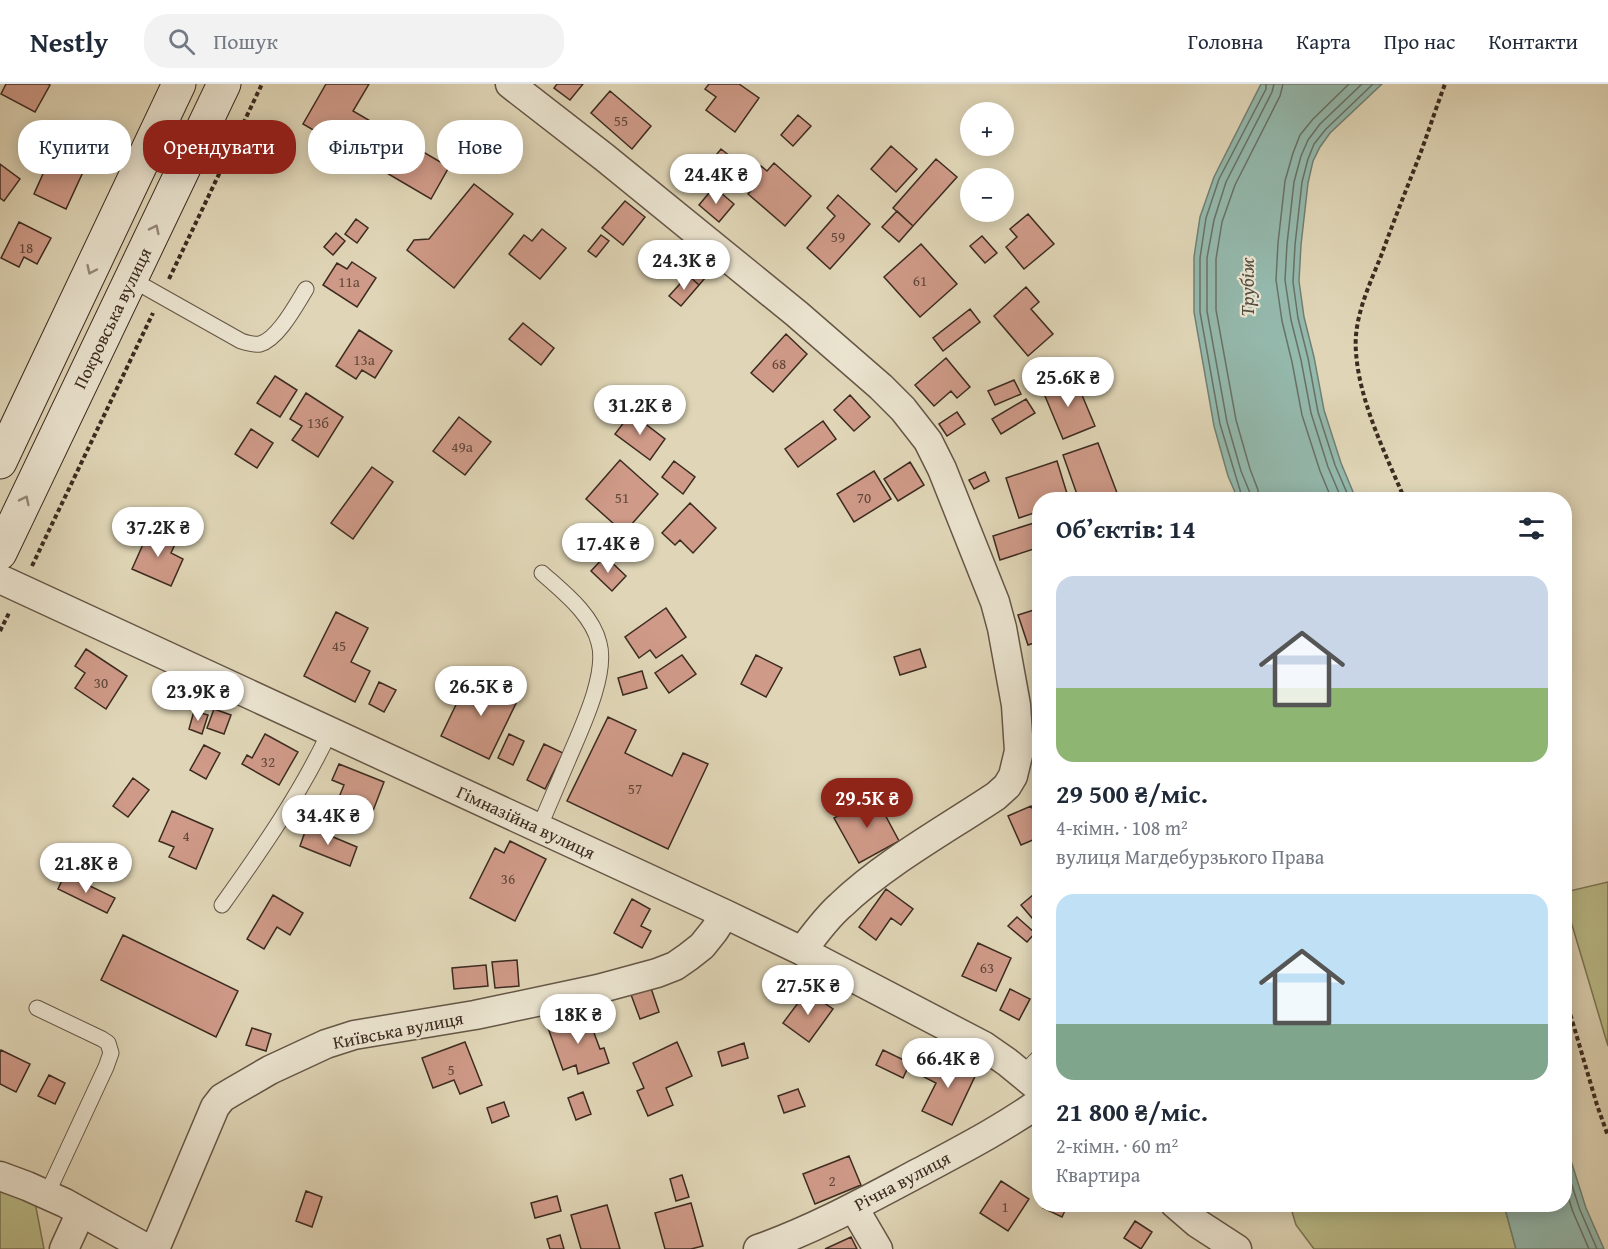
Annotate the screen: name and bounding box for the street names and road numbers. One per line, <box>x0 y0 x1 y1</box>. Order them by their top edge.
street label: Покровська вулиця <box>66 243 158 393</box>
street label: Гімназійна вулиця <box>452 778 600 866</box>
street label: Київська вулиця <box>330 1004 466 1056</box>
street label: Річна вулиця <box>849 1144 955 1218</box>

